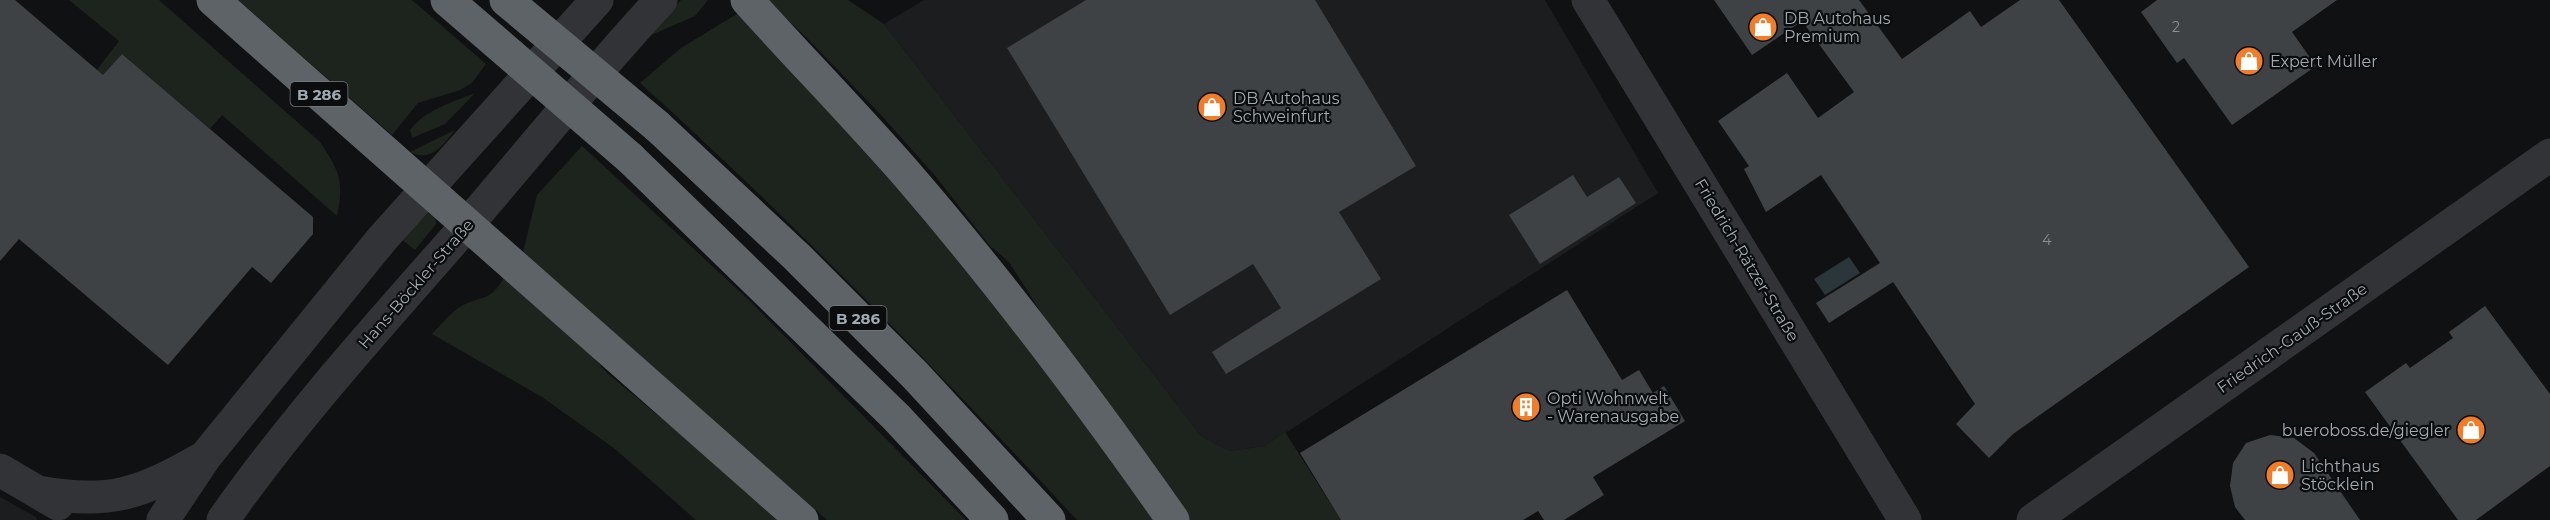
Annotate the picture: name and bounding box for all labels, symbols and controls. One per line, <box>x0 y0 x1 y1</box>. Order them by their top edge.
place label: DB Autohaus Premium <box>1784 9 1891 46</box>
shop icon: DB Autohaus Premium <box>1747 11 1779 43</box>
house number: 2 <box>2172 18 2180 36</box>
shop icon: Expert Müller <box>2233 45 2265 77</box>
place label: Expert Müller <box>2270 52 2378 71</box>
road number: B 286 <box>290 82 348 106</box>
place label: DB Autohaus Schweinfurt <box>1233 89 1340 126</box>
shop icon: DB Autohaus Schweinfurt <box>1196 91 1228 123</box>
street label: Friedrich-Rätzer-Straße <box>1691 175 1803 345</box>
street label: Hans-Böckler-Straße <box>354 215 478 353</box>
house number: 4 <box>2042 231 2052 249</box>
street label: Friedrich-Gauß-Straße <box>2213 279 2371 397</box>
road number: B 286 <box>830 306 886 330</box>
place label: Opti Wohnwelt - Warenausgabe <box>1547 389 1679 426</box>
building icon: Opti Wohnwelt - Warenausgabe <box>1510 391 1542 423</box>
shop icon: bueroboss.de/giegler <box>2455 414 2487 446</box>
place label: bueroboss.de/giegler <box>2282 421 2450 440</box>
place label: Lichthaus Stöcklein <box>2301 457 2380 494</box>
shop icon: Lichthaus Stöcklein <box>2264 459 2296 491</box>

